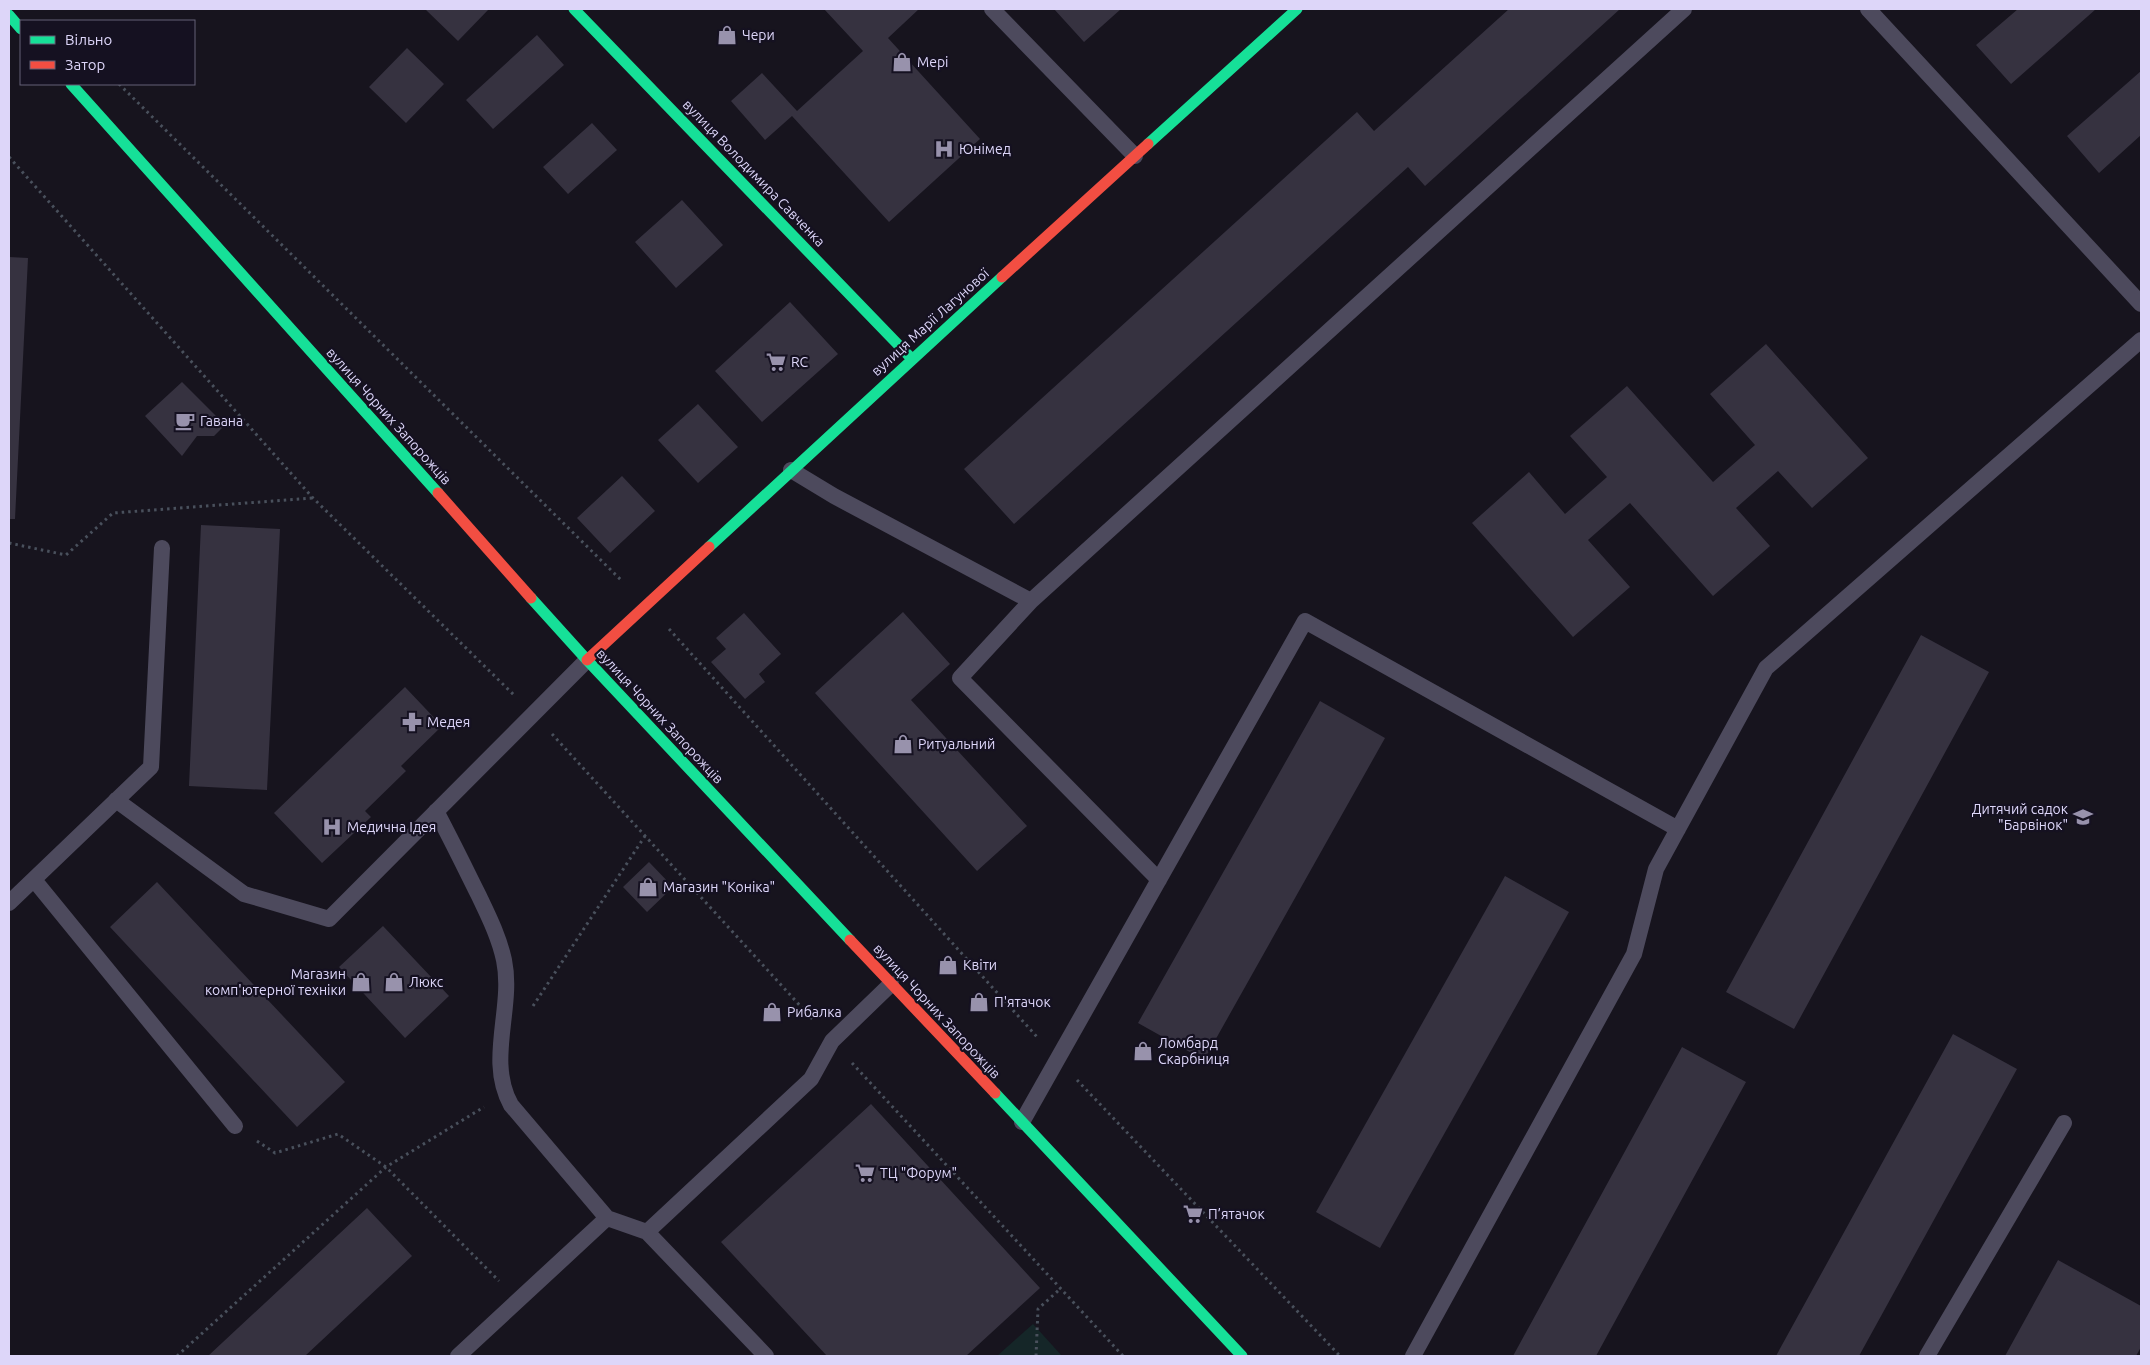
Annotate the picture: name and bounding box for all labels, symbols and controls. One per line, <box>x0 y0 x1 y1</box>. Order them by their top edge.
legend <box>20 20 195 85</box>
shop icon: Чери <box>716 24 738 46</box>
place label: Чери <box>742 27 775 43</box>
text: Вільно <box>65 31 112 48</box>
shop icon: Мері <box>891 51 913 73</box>
place label: Мері <box>917 54 949 70</box>
text: Затор <box>65 56 105 73</box>
street label: вулиця Володимира Савченка <box>680 96 828 250</box>
hospital icon: Юнімед <box>933 138 955 160</box>
place label: Юнімед <box>959 141 1011 157</box>
street label: вулиця Марії Лагунової <box>868 265 992 379</box>
street label: вулиця Чорних Запорожців <box>323 344 455 488</box>
supermarket icon: RC <box>765 351 787 373</box>
place label: RC <box>791 354 809 370</box>
cafe icon: Гавана <box>174 410 196 432</box>
place label: Гавана <box>200 413 243 429</box>
street label: вулиця Чорних Запорожців <box>593 645 727 787</box>
pharmacy icon: Медея <box>401 711 423 733</box>
place label: Медея <box>427 714 470 730</box>
shop icon: Ритуальний <box>892 733 914 755</box>
place label: Ритуальний <box>918 736 995 752</box>
place label: Дитячий садок "Барвінок" <box>1972 801 2068 833</box>
school or university icon: Дитячий садок "Барвінок" <box>2072 806 2094 828</box>
hospital icon: Медична Ідея <box>321 816 343 838</box>
place label: Медична Ідея <box>347 819 436 835</box>
shop icon: Магазин "Коніка" <box>637 876 659 898</box>
place label: Магазин "Коніка" <box>663 879 775 895</box>
street label: вулиця Чорних Запорожців <box>870 940 1004 1082</box>
shop icon: Квіти <box>937 954 959 976</box>
place label: Квіти <box>963 957 997 973</box>
place label: Магазин комп'ютерної техніки <box>205 966 346 998</box>
shop icon: Магазин комп'ютерної техніки <box>350 971 372 993</box>
shop icon: Люкс <box>383 971 405 993</box>
place label: Люкс <box>409 974 444 990</box>
shop icon: П'ятачок <box>968 991 990 1013</box>
place label: П'ятачок <box>994 994 1051 1010</box>
shop icon: Рибалка <box>761 1001 783 1023</box>
place label: Рибалка <box>787 1004 842 1020</box>
place label: Ломбард Скарбниця <box>1158 1035 1229 1067</box>
shop icon: Ломбард Скарбниця <box>1132 1040 1154 1062</box>
supermarket icon: ТЦ "Форум" <box>854 1162 876 1184</box>
place label: ТЦ "Форум" <box>880 1165 957 1181</box>
supermarket icon: П’ятачок <box>1182 1203 1204 1225</box>
place label: П’ятачок <box>1208 1206 1265 1222</box>

